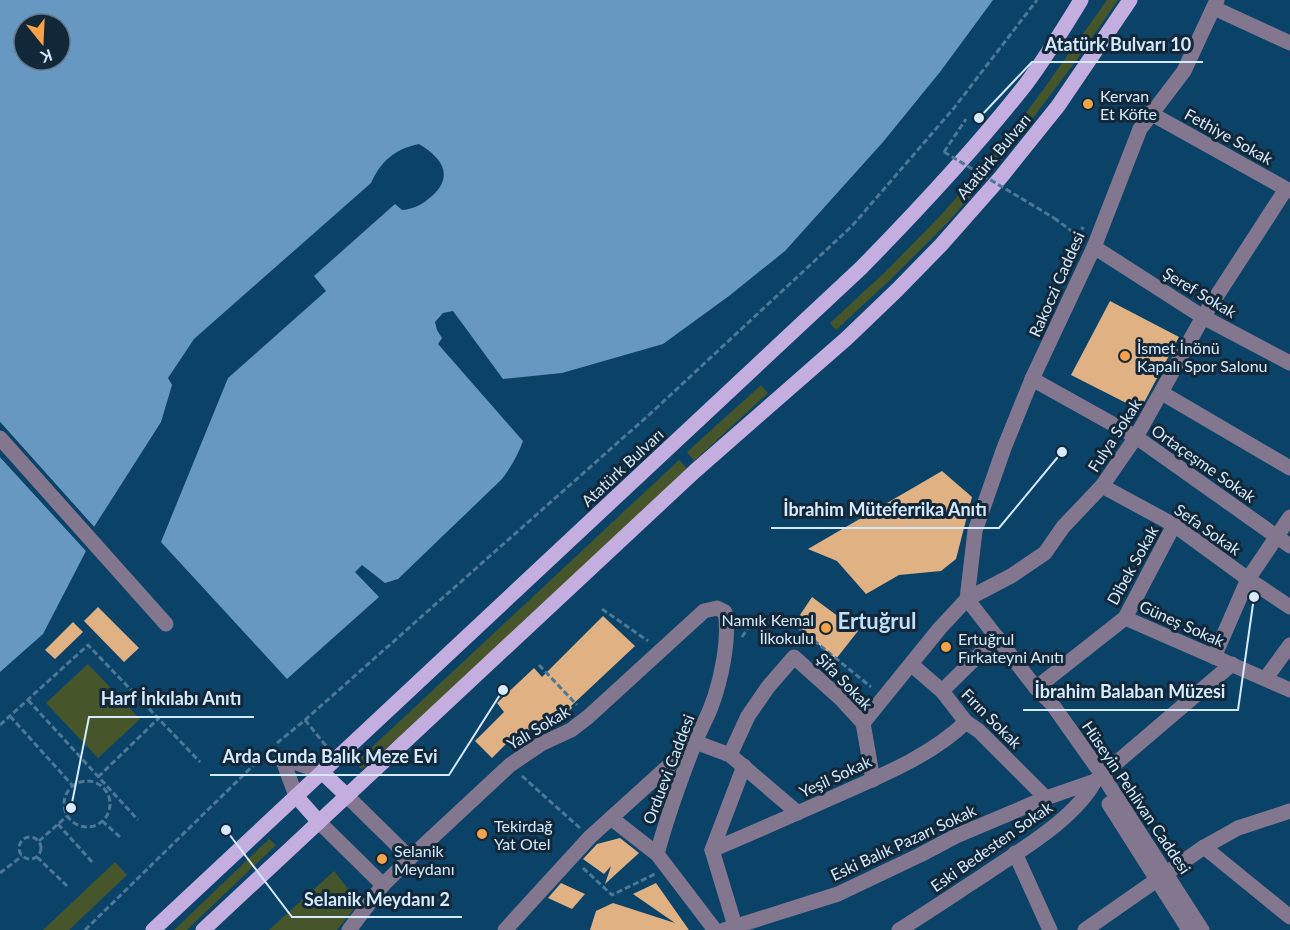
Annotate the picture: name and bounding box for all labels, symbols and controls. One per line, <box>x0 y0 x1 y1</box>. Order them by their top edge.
north arrow <box>12 12 72 72</box>
callout: Atatürk Bulvarı 10 <box>1032 26 1203 62</box>
text: Atatürk Bulvarı 10 <box>1044 33 1191 55</box>
text: K <box>38 46 55 68</box>
place label: Kervan Et Köfte <box>1100 86 1157 123</box>
marker: Kervan Et Köfte <box>1081 97 1095 111</box>
street label: Fethiye Sokak <box>1182 104 1277 168</box>
street label: Atatürk Bulvarı <box>952 110 1034 202</box>
street label: Rakoczi Caddesi <box>1024 228 1088 340</box>
street label: Şeref Sokak <box>1160 263 1241 322</box>
place label: İsmet İnönü Kapalı Spor Salonu <box>1137 338 1268 375</box>
marker: İsmet İnönü Kapalı Spor Salonu <box>1118 349 1132 363</box>
street label: Fulya Sokak <box>1083 394 1145 475</box>
street label: Ortaçeşme Sokak <box>1148 420 1260 506</box>
street label: Atatürk Bulvarı <box>577 424 667 510</box>
callout: İbrahim Müteferrika Anıtı <box>771 492 999 528</box>
text: İbrahim Müteferrika Anıtı <box>783 498 987 520</box>
street label: Sefa Sokak <box>1171 499 1245 559</box>
street label: Dibek Sokak <box>1103 521 1162 608</box>
street label: Güneş Sokak <box>1137 596 1228 650</box>
district label: Ertuğrul <box>838 607 916 634</box>
place label: Namık Kemal İlkokulu <box>722 610 814 647</box>
marker: Namık Kemal İlkokulu <box>819 621 833 635</box>
place label: Ertuğrul Fırkateyni Anıtı <box>958 629 1064 666</box>
marker: Ertuğrul Fırkateyni Anıtı <box>939 640 953 654</box>
street label: Şifa Sokak <box>813 649 877 714</box>
callout: İbrahim Balaban Müzesi <box>1023 674 1238 710</box>
text: İbrahim Balaban Müzesi <box>1035 680 1225 702</box>
callout: Harf İnkılabı Anıtı <box>89 681 254 717</box>
street label: Fırın Sokak <box>958 684 1026 752</box>
text: Harf İnkılabı Anıtı <box>101 687 241 709</box>
street label: Yalı Sokak <box>503 700 574 753</box>
street label: Orduevi Caddesi <box>638 711 698 827</box>
street label: Hüseyin Pehlivan Caddesi <box>1079 717 1195 877</box>
callout: Arda Cunda Balık Meze Evi <box>210 739 449 775</box>
text: Arda Cunda Balık Meze Evi <box>222 745 437 767</box>
street label: Yeşil Sokak <box>796 751 875 801</box>
street label: Eski Bedesten Sokak <box>926 796 1056 895</box>
street label: Eski Balık Pazarı Sokak <box>827 800 980 884</box>
place label: Tekirdağ Yat Otel <box>494 816 553 853</box>
marker: Tekirdağ Yat Otel <box>475 827 489 841</box>
place label: Selanik Meydanı <box>394 841 455 878</box>
marker: Selanik Meydanı <box>375 852 389 866</box>
callout: Selanik Meydanı 2 <box>292 881 462 917</box>
text: Selanik Meydanı 2 <box>304 888 450 910</box>

